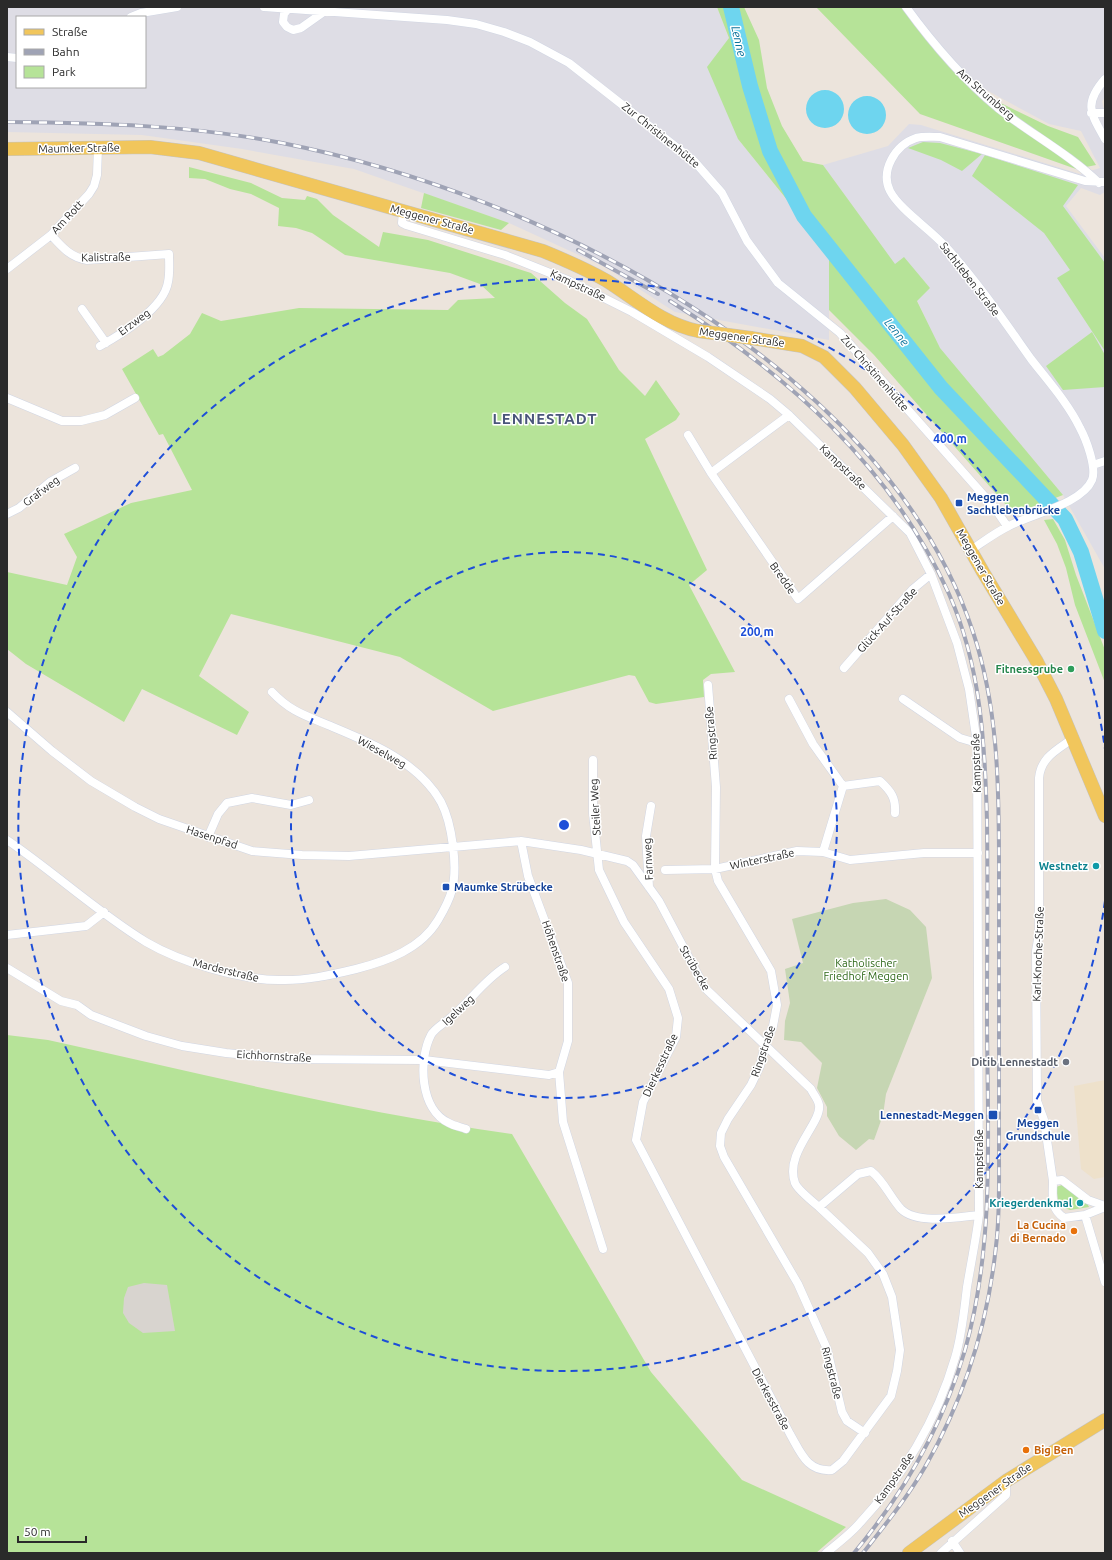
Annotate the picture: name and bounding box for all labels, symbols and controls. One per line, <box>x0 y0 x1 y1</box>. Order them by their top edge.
legend <box>16 16 146 88</box>
water label: Lenne <box>729 24 749 58</box>
text: Straße <box>52 25 88 38</box>
text: Bahn <box>52 45 80 58</box>
text: Park <box>52 65 76 78</box>
street label: Am Strumberg <box>955 66 1017 122</box>
street label: Zur Christinenhütte <box>620 100 702 170</box>
street label: Maumker Straße <box>38 141 120 155</box>
street label: Am Rott <box>49 197 86 236</box>
street label: Meggener Straße <box>389 202 475 236</box>
street label: Sachtleben Straße <box>938 240 1002 318</box>
street label: Kalistraße <box>81 251 131 263</box>
street label: Kampstraße <box>548 267 608 303</box>
street label: Erzweg <box>116 306 152 338</box>
water label: Lenne <box>882 316 912 348</box>
street label: Meggener Straße <box>699 325 785 349</box>
street label: Zur Christinenhütte <box>839 333 911 413</box>
district label: LENNESTADT <box>493 410 597 427</box>
text: 400 m <box>933 432 967 445</box>
street label: Kampstraße <box>817 442 869 492</box>
street label: Grafweg <box>20 473 62 509</box>
place label: Meggen Sachtlebenbrücke <box>967 491 1060 516</box>
marker: Meggen Sachtlebenbrücke <box>954 498 964 508</box>
street label: Meggener Straße <box>954 527 1008 607</box>
street label: Bredde <box>768 560 798 596</box>
street label: Glück-Auf-Straße <box>855 585 919 655</box>
text: 200 m <box>740 625 774 638</box>
place label: Fitnessgrube <box>996 663 1063 675</box>
marker: Fitnessgrube <box>1066 664 1076 674</box>
street label: Ringstraße <box>703 706 719 760</box>
street label: Kampstraße <box>969 733 983 793</box>
street label: Wieselweg <box>356 734 408 770</box>
street label: Steiler Weg <box>588 778 602 836</box>
centre of rings <box>557 818 571 832</box>
street label: Hasenpfad <box>185 823 239 851</box>
street label: Farnweg <box>641 838 655 880</box>
street label: Winterstraße <box>729 846 795 872</box>
place label: Westnetz <box>1039 860 1089 872</box>
marker: Westnetz <box>1091 861 1101 871</box>
place label: Maumke Strübecke <box>454 881 553 893</box>
marker: Maumke Strübecke <box>441 882 451 892</box>
street label: Karl-Knoche-Straße <box>1030 906 1046 1002</box>
street label: Höhenstraße <box>540 919 572 983</box>
street label: Strübecke <box>677 944 713 992</box>
street label: Marderstraße <box>192 956 260 984</box>
park label: Katholischer Friedhof Meggen <box>823 957 909 982</box>
street label: Igelweg <box>440 992 476 1028</box>
street label: Ringstraße <box>749 1024 777 1078</box>
street label: Dierkesstraße <box>640 1031 680 1099</box>
street label: Eichhornstraße <box>236 1048 312 1064</box>
place label: Ditib Lennestadt <box>971 1056 1058 1068</box>
marker: Ditib Lennestadt <box>1061 1057 1071 1067</box>
marker: Meggen Grundschule <box>1033 1105 1043 1115</box>
place label: Lennestadt-Meggen <box>880 1109 984 1121</box>
marker: Lennestadt-Meggen <box>987 1109 999 1121</box>
place label: Meggen Grundschule <box>1006 1117 1070 1142</box>
street label: Kampstraße <box>973 1129 985 1189</box>
place label: Kriegerdenkmal <box>989 1197 1073 1209</box>
marker: Kriegerdenkmal <box>1075 1198 1085 1208</box>
place label: La Cucina di Bernado <box>1010 1219 1066 1244</box>
marker: La Cucina di Bernado <box>1069 1226 1079 1236</box>
street label: Ringstraße <box>820 1345 844 1401</box>
street label: Dierkesstraße <box>750 1366 792 1432</box>
place label: Big Ben <box>1034 1444 1074 1456</box>
marker: Big Ben <box>1021 1445 1031 1455</box>
street label: Kampstraße <box>872 1450 916 1506</box>
street label: Meggener Straße <box>956 1460 1034 1520</box>
scale bar <box>18 1518 86 1544</box>
text: 50 m <box>24 1525 51 1538</box>

